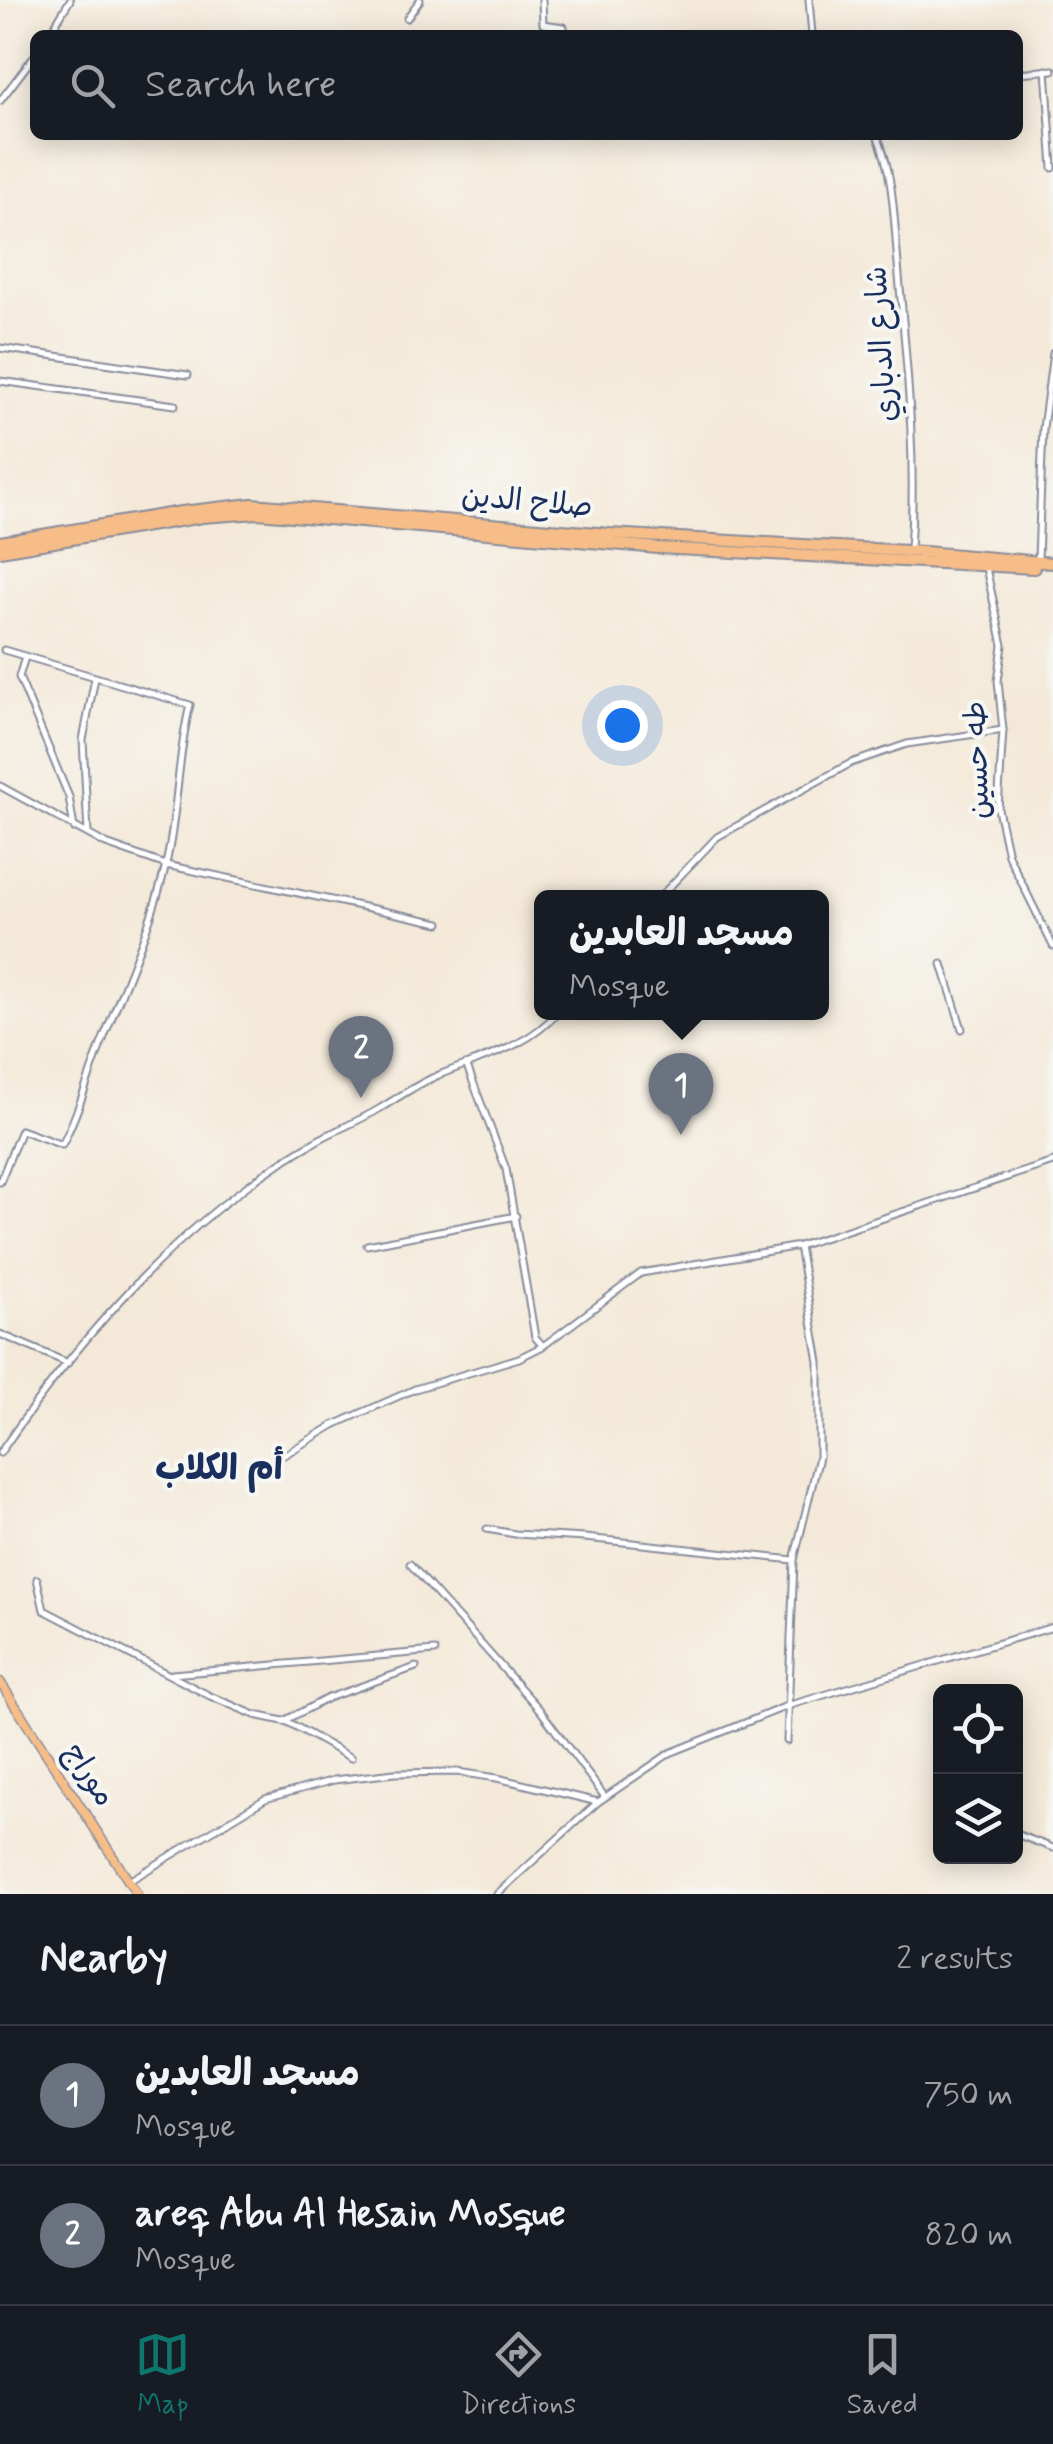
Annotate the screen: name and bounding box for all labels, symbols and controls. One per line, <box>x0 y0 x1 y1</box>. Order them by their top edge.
search box <box>30 30 1023 140</box>
icon: search <box>65 58 120 113</box>
text: Search here <box>145 61 336 110</box>
street label: شارع الدباري <box>857 265 907 423</box>
street label: صلاح الدين <box>460 477 594 527</box>
your location <box>597 700 648 751</box>
street label: طه حسين <box>956 700 1000 820</box>
popup <box>534 890 829 1020</box>
text: مسجد العابدين <box>569 910 794 959</box>
text: Mosque <box>569 966 670 1008</box>
pin: 2 <box>328 1016 394 1098</box>
pin: 1 <box>648 1052 714 1135</box>
district label: أم الكلاب <box>155 1445 284 1493</box>
map controls <box>933 1684 1023 1864</box>
button: locate <box>933 1684 1023 1774</box>
street label: موراج <box>54 1736 124 1814</box>
button: layers <box>933 1774 1023 1864</box>
text: Nearby <box>40 1932 168 1987</box>
text: 2 results <box>896 1938 1013 1980</box>
text: مسجد العابدين <box>135 2050 360 2099</box>
text: 1 <box>65 2074 80 2116</box>
text: 750 m <box>923 2074 1013 2116</box>
text: Mosque <box>135 2106 235 2148</box>
text: areq Abu Al Hesain Mosque <box>135 2190 566 2239</box>
text: 2 <box>65 2214 80 2256</box>
text: 820 m <box>925 2214 1013 2256</box>
text: Mosque <box>135 2239 235 2281</box>
tab: Map <box>135 2327 190 2424</box>
tab: Directions <box>461 2327 576 2424</box>
tab: Saved <box>847 2327 918 2424</box>

